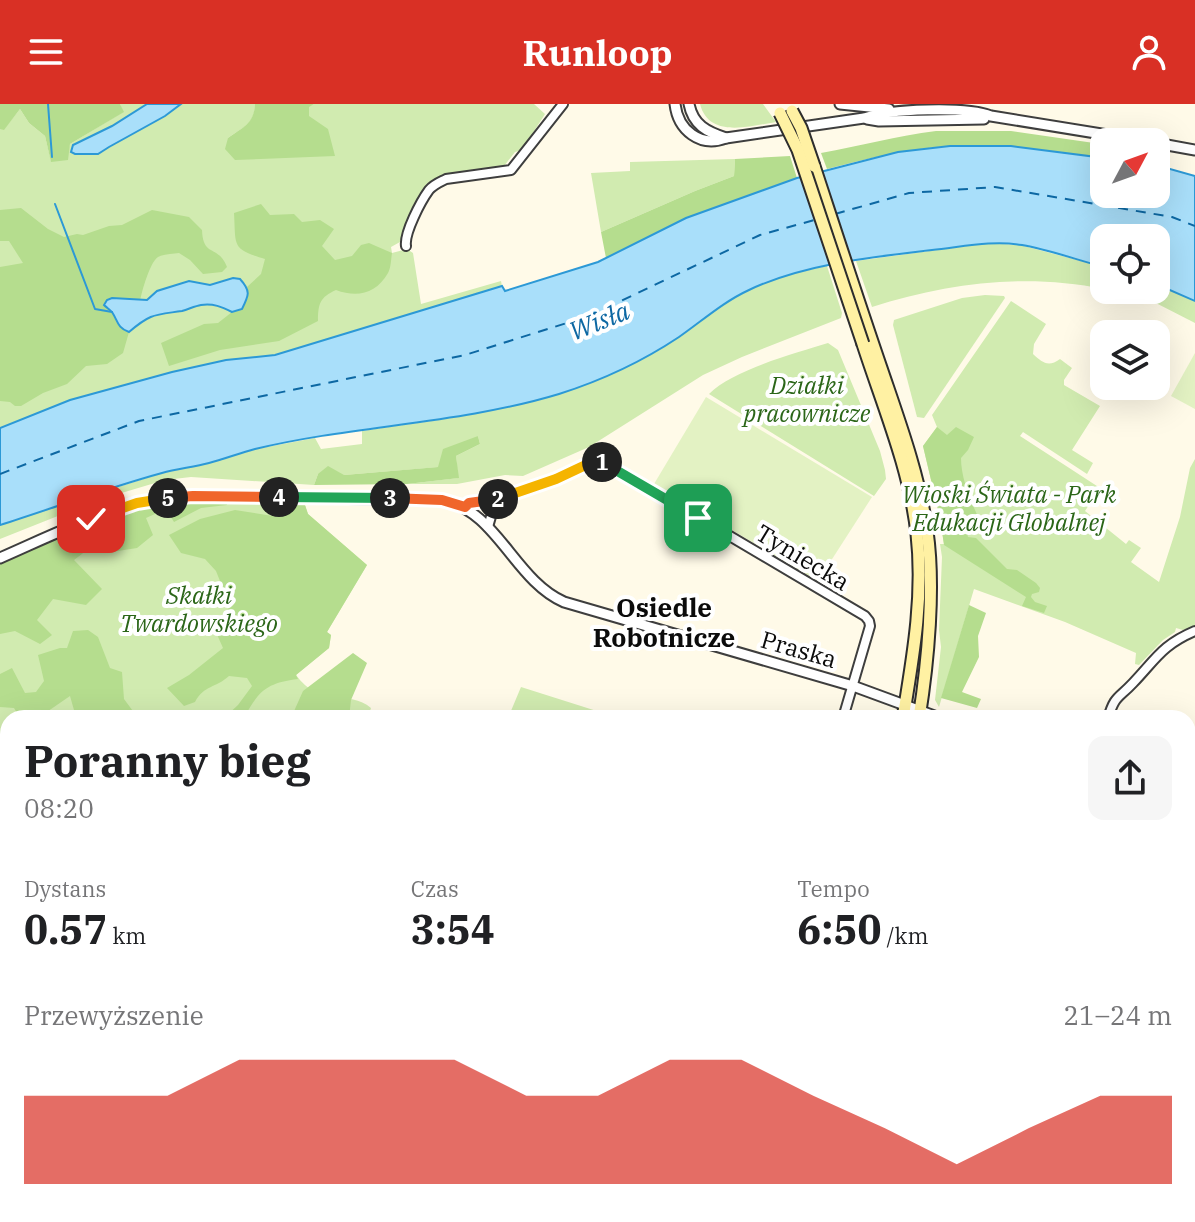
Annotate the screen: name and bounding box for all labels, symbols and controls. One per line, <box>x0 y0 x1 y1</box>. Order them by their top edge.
text: Runloop <box>522 29 673 76</box>
icon: menu <box>24 30 68 74</box>
icon: person <box>1127 30 1171 74</box>
north arrow <box>1090 128 1170 208</box>
map controls <box>1090 128 1170 400</box>
button: locate <box>1090 224 1170 304</box>
water label: Wisła <box>564 293 634 347</box>
button: layers <box>1090 320 1170 400</box>
park label: Działki pracownicze <box>741 369 871 429</box>
pin: 1 <box>582 442 622 482</box>
text: 1 <box>595 447 609 476</box>
pin: 4 <box>259 477 299 517</box>
pin: 5 <box>148 478 188 518</box>
pin: 3 <box>370 478 410 518</box>
park label: Wioski Świata - Park Edukacji Globalnej <box>902 478 1117 538</box>
pin: 2 <box>478 479 518 519</box>
text: 4 <box>272 482 286 511</box>
text: 5 <box>161 483 175 512</box>
text: 3 <box>383 483 397 512</box>
text: 2 <box>491 484 505 513</box>
pin <box>664 484 732 552</box>
pin <box>57 485 125 553</box>
icon: arrive <box>676 496 720 540</box>
icon: check <box>69 497 113 541</box>
street label: Tyniecka <box>750 517 856 597</box>
park label: Skałki Twardowskiego <box>120 579 278 639</box>
district label: Osiedle Robotnicze <box>593 590 735 654</box>
street label: Praska <box>757 623 841 675</box>
text: Poranny bieg <box>24 732 311 789</box>
button: share <box>1088 736 1172 820</box>
text: 08:20 <box>24 791 94 825</box>
text: Dystans <box>24 874 106 903</box>
text: Czas <box>411 874 459 903</box>
text: Tempo <box>797 874 870 903</box>
text: 0.57 <box>24 903 107 955</box>
text: 3:54 <box>411 903 495 955</box>
text: 6:50 <box>797 903 881 955</box>
text: km <box>107 921 146 950</box>
text: /km <box>881 921 928 950</box>
text: Przewyższenie <box>24 998 204 1032</box>
text: 21–24 m <box>1064 998 1172 1032</box>

